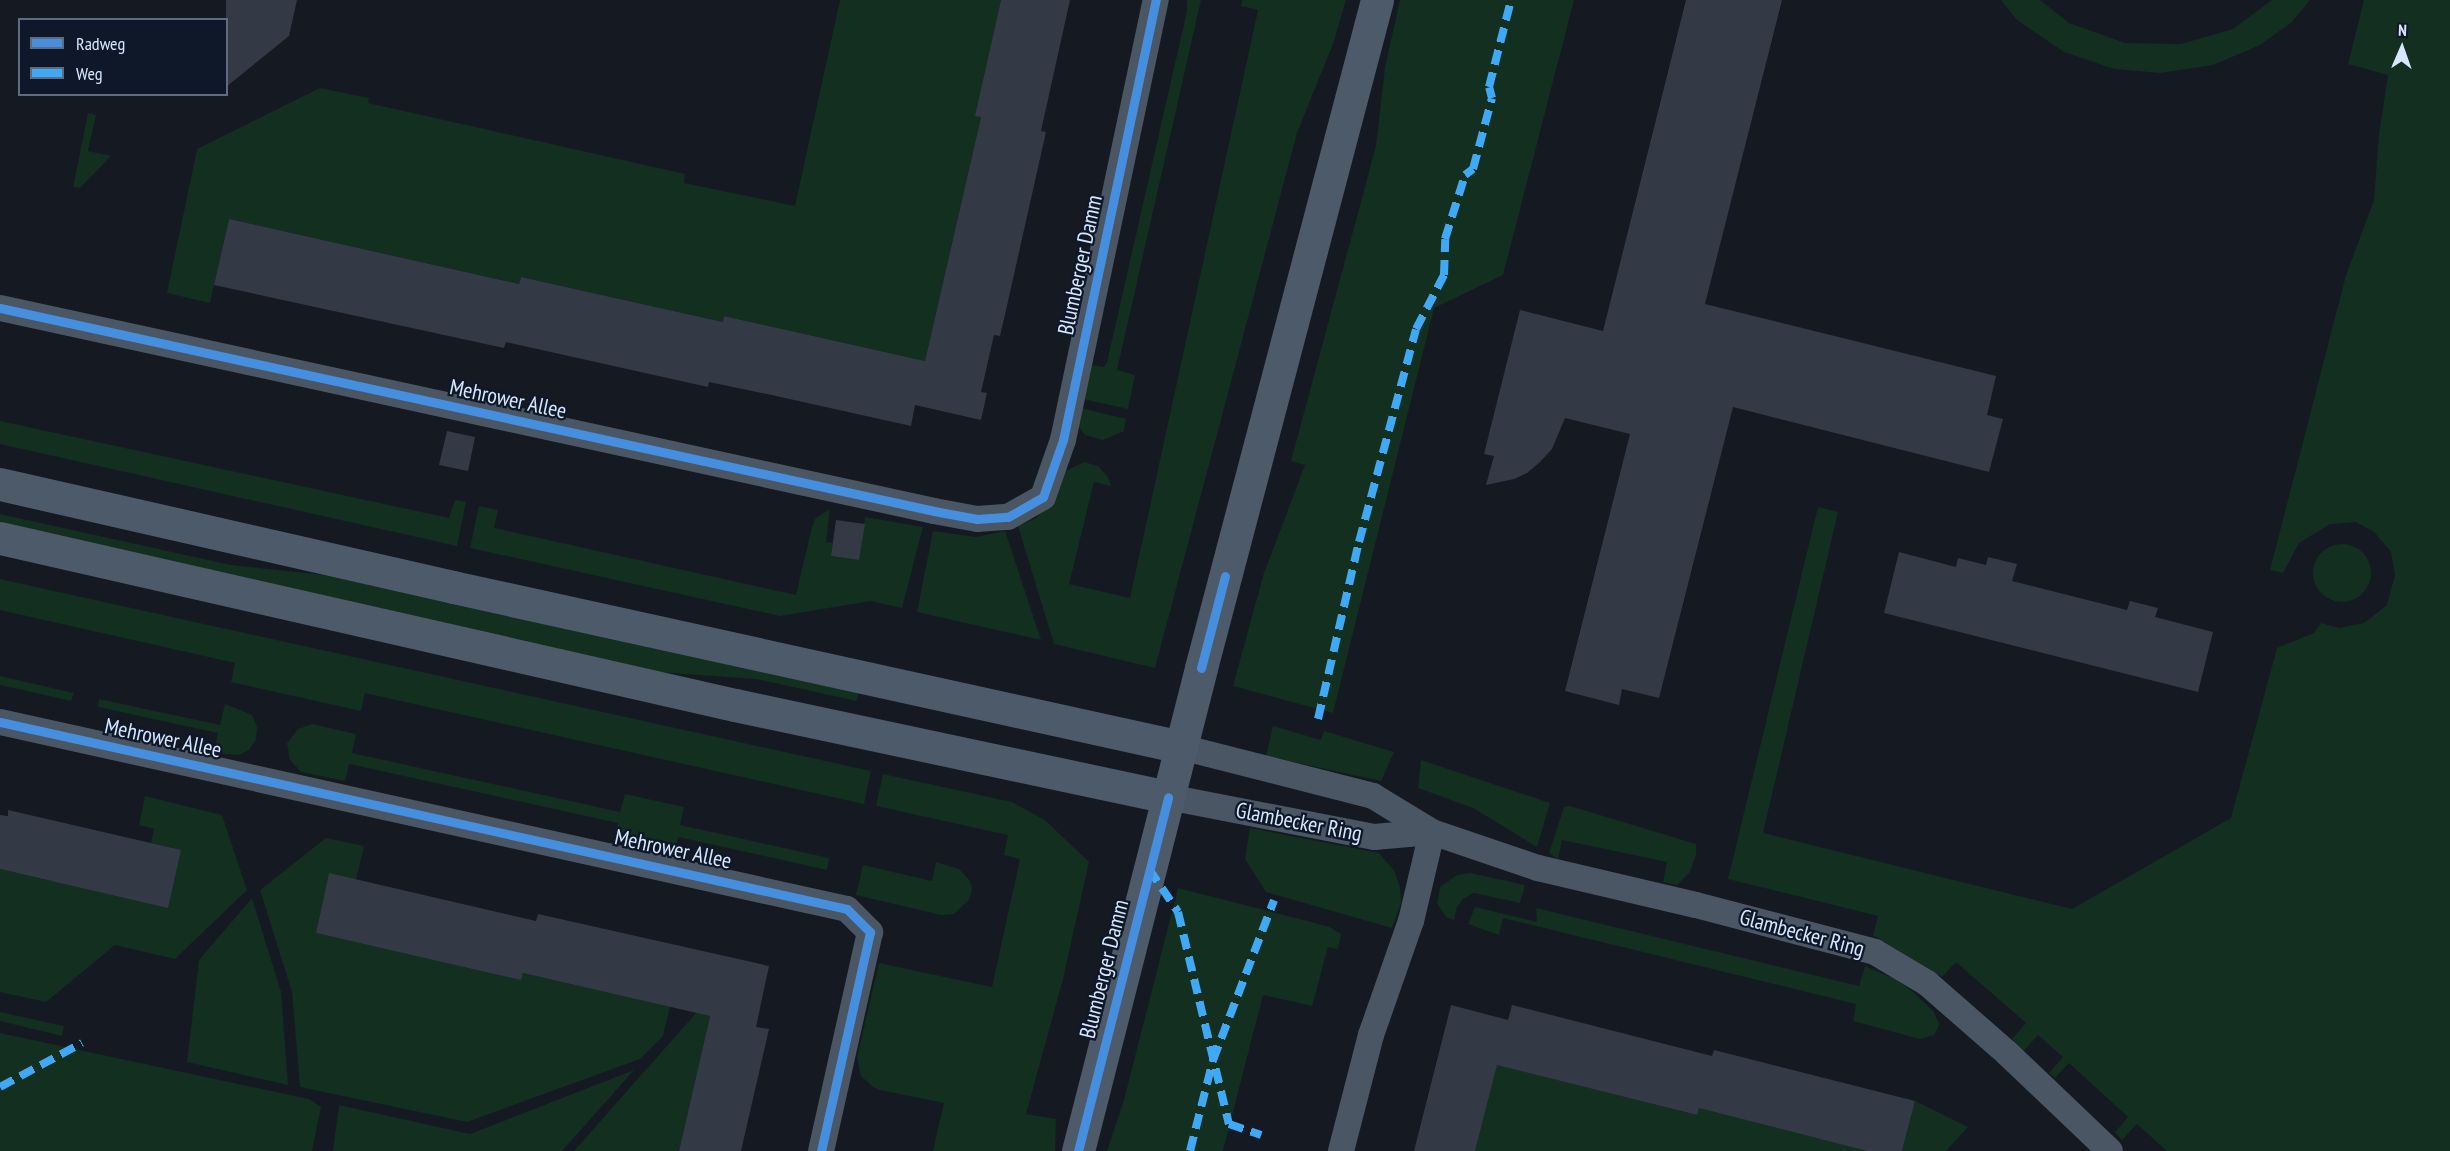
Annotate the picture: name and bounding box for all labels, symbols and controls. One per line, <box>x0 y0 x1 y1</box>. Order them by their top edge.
legend <box>18 18 228 96</box>
north arrow <box>2372 18 2432 78</box>
text: N <box>2398 20 2407 40</box>
text: Radweg <box>76 32 125 55</box>
text: Weg <box>76 62 103 85</box>
street label: Blumberger Damm <box>1052 193 1108 337</box>
street label: Mehrower Allee <box>447 374 569 424</box>
street label: Mehrower Allee <box>102 713 224 763</box>
street label: Glambecker Ring <box>1234 797 1364 847</box>
street label: Mehrower Allee <box>612 824 734 874</box>
street label: Blumberger Damm <box>1074 897 1134 1041</box>
street label: Glambecker Ring <box>1737 904 1867 962</box>

